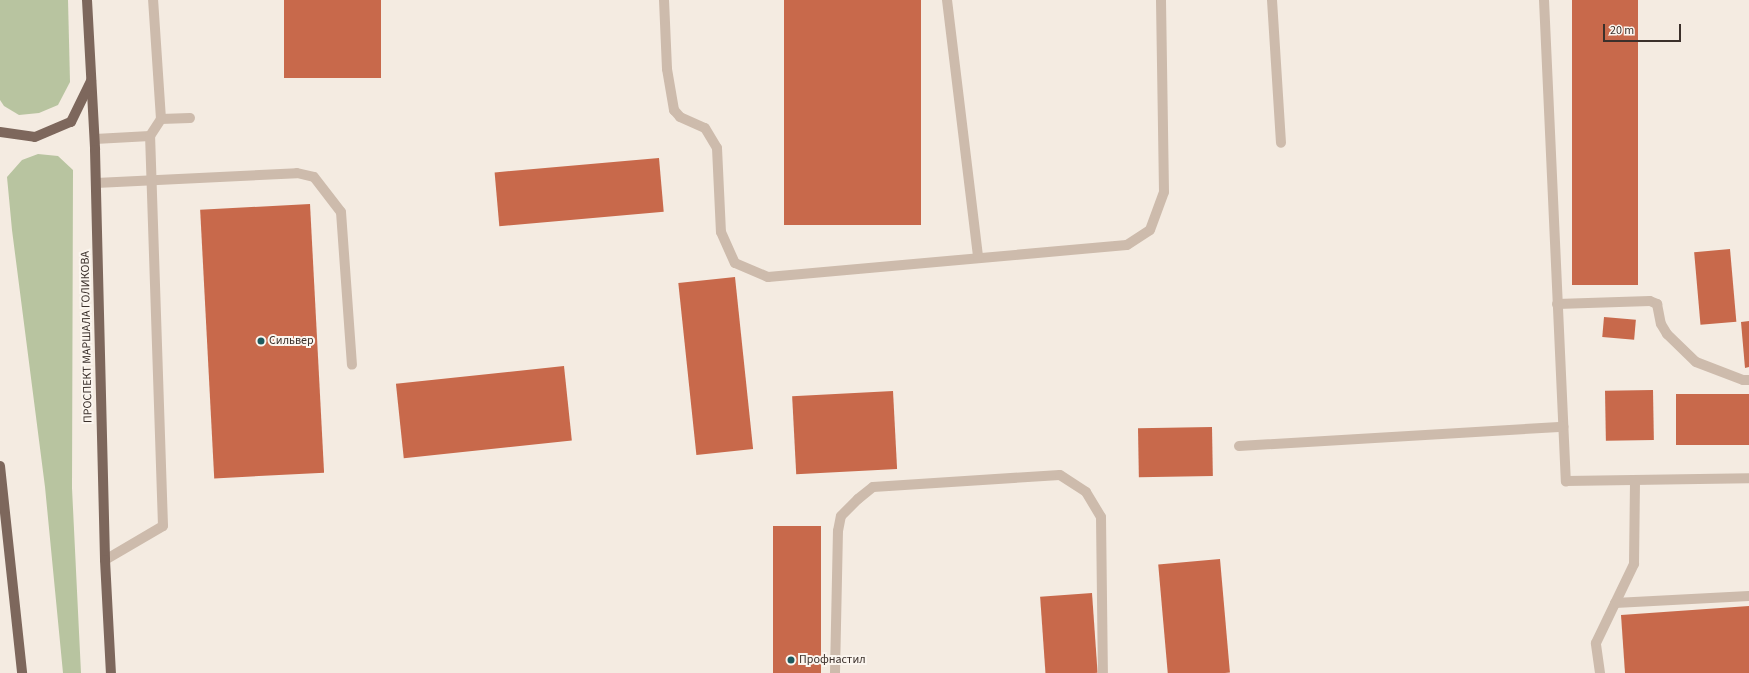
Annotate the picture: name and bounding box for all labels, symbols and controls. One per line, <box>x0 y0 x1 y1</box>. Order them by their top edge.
scale bar <box>1605 16 1683 42</box>
text: 20 m <box>1610 22 1634 39</box>
street label: ПРОСПЕКТ МАРШАЛА ГОЛИКОВА <box>78 251 96 423</box>
place label: Сильвер <box>269 334 314 348</box>
marker: Сильвер <box>256 336 266 346</box>
place label: Профнастил <box>799 653 866 667</box>
marker: Профнастил <box>786 655 796 665</box>

